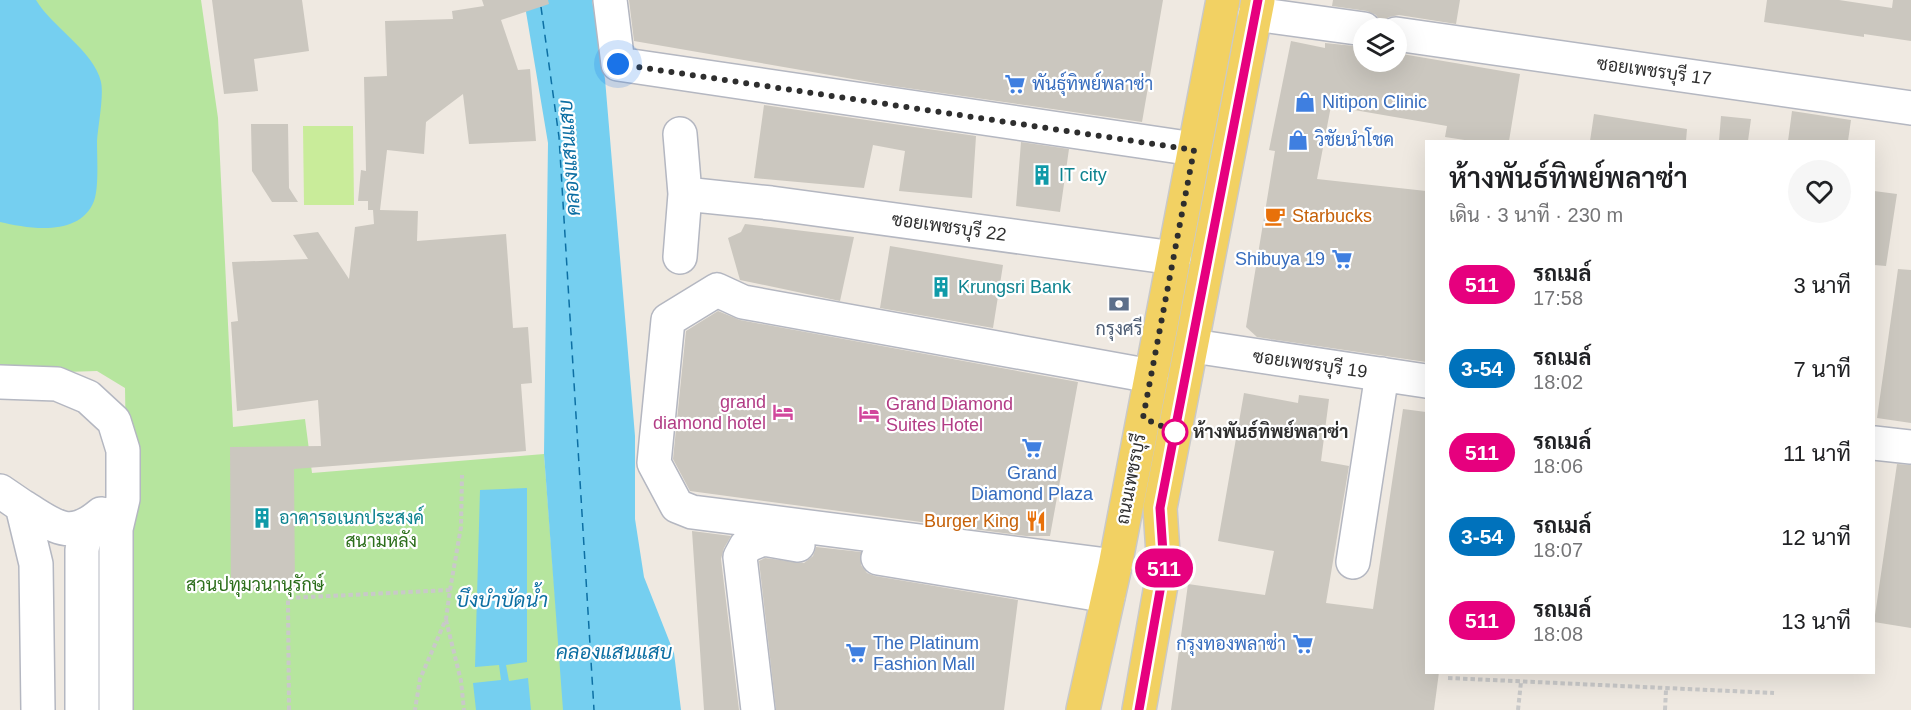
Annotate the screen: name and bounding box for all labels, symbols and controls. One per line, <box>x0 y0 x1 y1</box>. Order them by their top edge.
map controls <box>1353 18 1407 72</box>
button: layers <box>1353 18 1407 72</box>
your location <box>603 49 633 79</box>
street label: ซอยเพชรบุรี 17 <box>1595 50 1713 91</box>
place label: พันธุ์ทิพย์พลาซ่า <box>1032 71 1153 96</box>
supermarket icon: พันธุ์ทิพย์พลาซ่า <box>1003 72 1027 96</box>
shop icon: Nitipon Clinic <box>1293 90 1317 114</box>
place label: Nitipon Clinic <box>1322 92 1427 112</box>
water label: คลองแสนแสบ <box>554 99 584 217</box>
place label: วิชัยนำโชค <box>1314 127 1394 150</box>
shop icon: วิชัยนำโชค <box>1286 128 1310 152</box>
button: heart <box>1788 160 1851 223</box>
building icon: IT city <box>1030 163 1054 187</box>
text: ห้างพันธ์ทิพย์พลาซ่า <box>1449 163 1688 194</box>
place label: IT city <box>1059 165 1107 185</box>
cafe icon: Starbucks <box>1263 204 1287 228</box>
text: เดิน · 3 นาที · 230 m <box>1449 204 1623 226</box>
street label: ซอยเพชรบุรี 22 <box>890 206 1008 247</box>
place label: Starbucks <box>1292 206 1372 226</box>
supermarket icon: Shibuya 19 <box>1330 247 1354 271</box>
place label: Shibuya 19 <box>1235 249 1325 269</box>
text: รถเมล์ <box>1533 261 1591 286</box>
text: 511 <box>1465 273 1499 296</box>
text: 3 นาที <box>1794 273 1851 298</box>
building icon: Krungsri Bank <box>929 275 953 299</box>
place label: Krungsri Bank <box>958 277 1072 297</box>
text: 17:58 <box>1533 287 1583 309</box>
bank icon: กรุงศรี <box>1107 292 1131 316</box>
place label: กรุงศรี <box>1096 316 1143 341</box>
street label: ซอยเพชรบุรี 19 <box>1251 343 1369 384</box>
text: รถเมล์ <box>1533 345 1591 370</box>
text: 3-54 <box>1461 357 1503 380</box>
text: 7 นาที <box>1794 357 1851 382</box>
text: 18:02 <box>1533 371 1583 393</box>
place label: grand diamond hotel <box>653 392 766 433</box>
place label: Grand Diamond Suites Hotel <box>886 394 1013 435</box>
hotel icon: grand diamond hotel <box>771 400 795 424</box>
hotel icon: Grand Diamond Suites Hotel <box>857 402 881 426</box>
marker: ห้างพันธ์ทิพย์พลาซ่า <box>1162 419 1188 445</box>
place label: ห้างพันธ์ทิพย์พลาซ่า <box>1193 419 1349 442</box>
text: รถเมล์ <box>1533 429 1591 454</box>
street label: ถนนเพชรบุรี <box>1109 431 1152 526</box>
supermarket icon: Grand Diamond Plaza <box>1020 436 1044 460</box>
text: 511 <box>1465 441 1499 464</box>
text: 11 นาที <box>1783 441 1851 466</box>
text: 18:06 <box>1533 455 1583 477</box>
place label: Grand Diamond Plaza <box>971 463 1094 504</box>
place label: อาคารอเนกประสงค์ <box>279 505 424 528</box>
building icon: อาคารอเนกประสงค์ <box>250 506 274 530</box>
restaurant icon: Burger King <box>1024 509 1048 533</box>
place label: Burger King <box>924 511 1019 531</box>
text: รถเมล์ <box>1533 513 1591 538</box>
text: 3-54 <box>1461 525 1503 548</box>
text: 12 นาที <box>1781 525 1851 550</box>
park label: สนามหลัง <box>345 530 417 551</box>
text: 18:07 <box>1533 539 1583 561</box>
line badge: 511 <box>1130 548 1198 588</box>
text: 511 <box>1147 557 1181 580</box>
park label: สวนปทุมวนานุรักษ์ <box>186 572 325 597</box>
water label: บึงบำบัดน้ำ <box>456 582 548 611</box>
text: รถเมล์ <box>1533 597 1591 622</box>
text: 511 <box>1465 609 1499 632</box>
text: 13 นาที <box>1781 609 1851 634</box>
text: 18:08 <box>1533 623 1583 645</box>
place label: กรุงทองพลาซ่า <box>1176 632 1286 656</box>
supermarket icon: กรุงทองพลาซ่า <box>1291 632 1315 656</box>
place label: The Platinum Fashion Mall <box>873 633 979 674</box>
water label: คลองแสนแสบ <box>556 641 672 663</box>
supermarket icon: The Platinum Fashion Mall <box>844 641 868 665</box>

